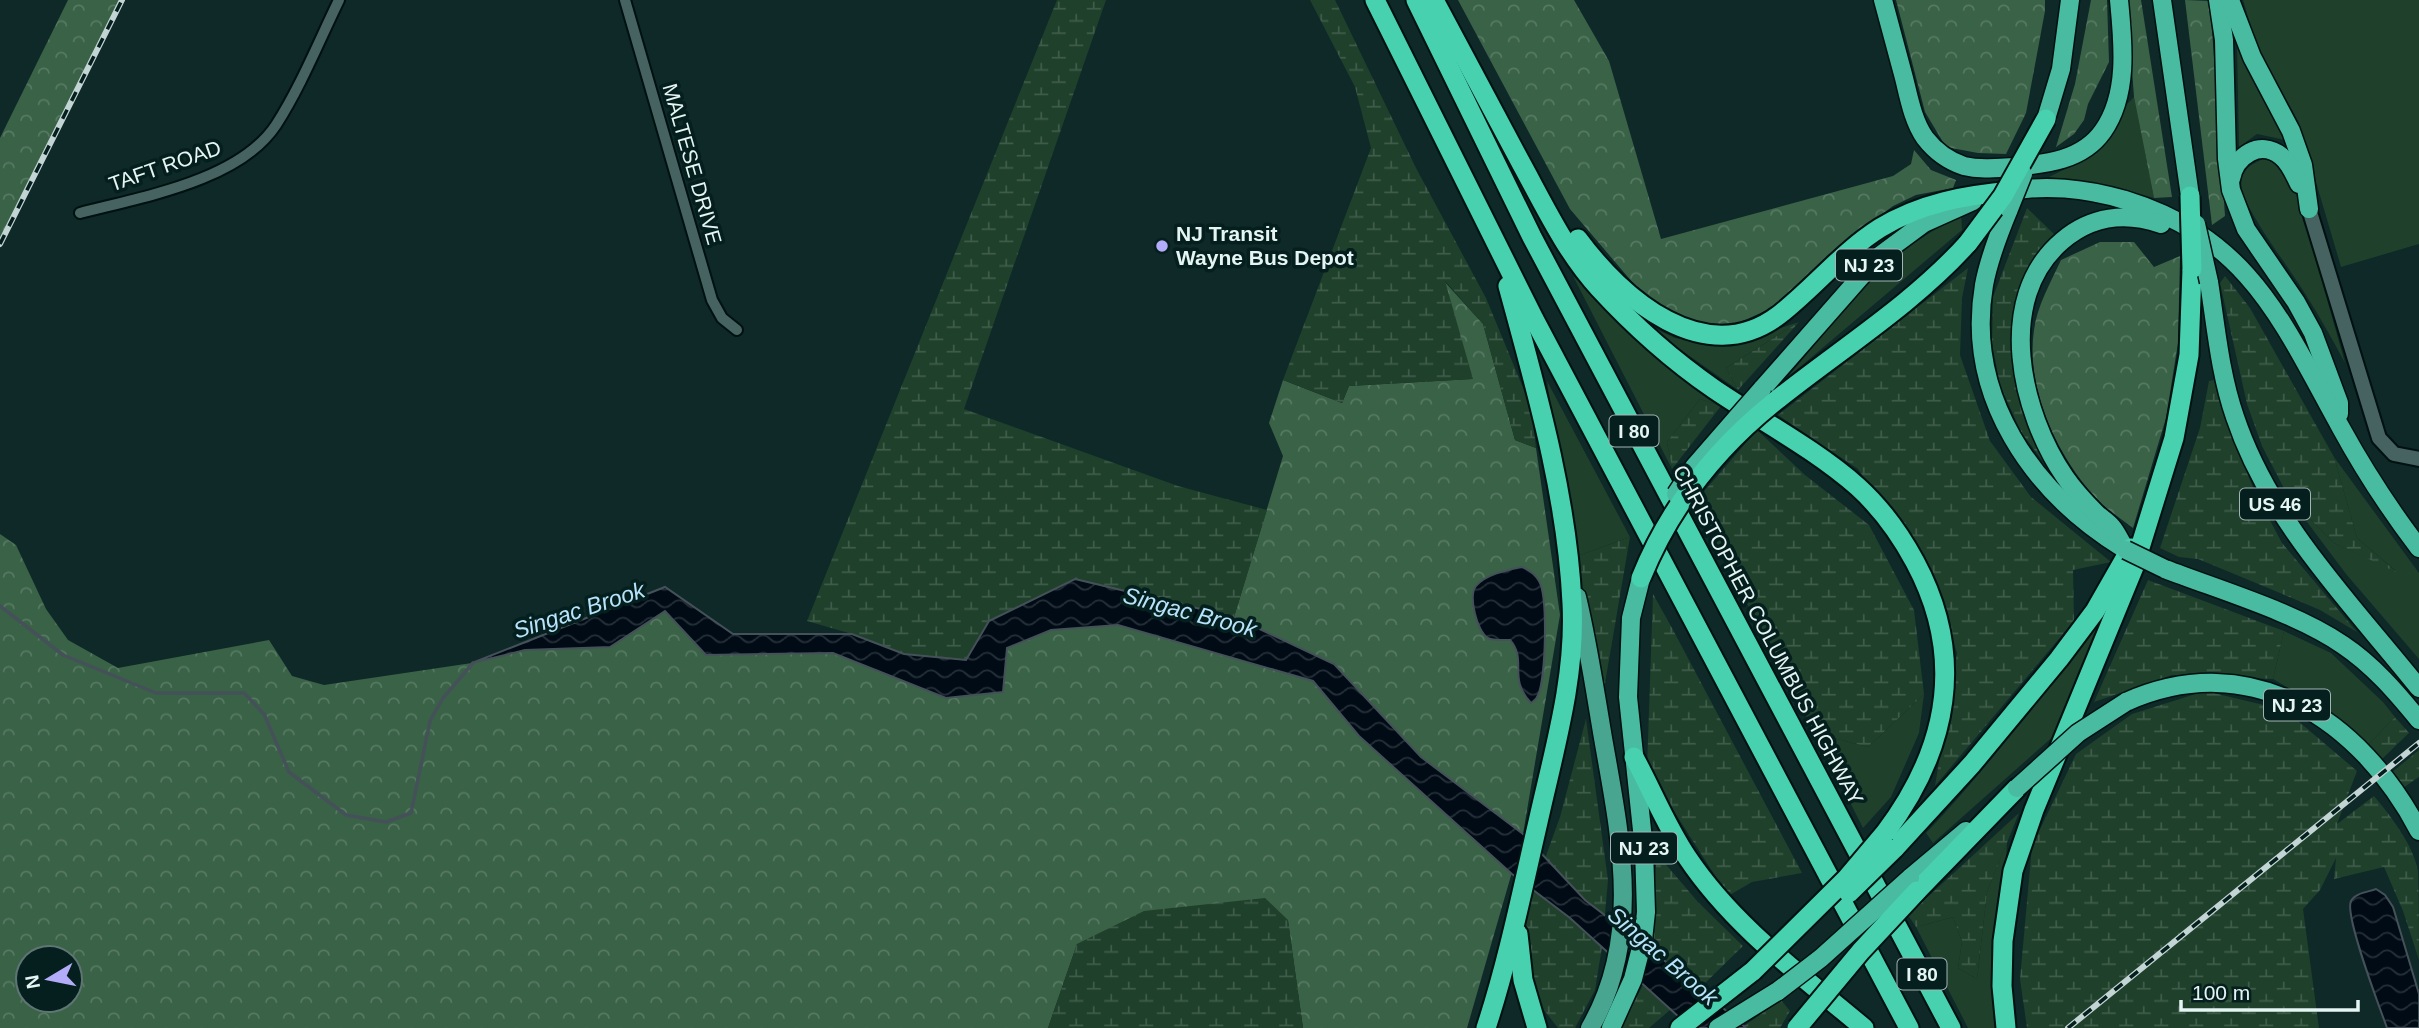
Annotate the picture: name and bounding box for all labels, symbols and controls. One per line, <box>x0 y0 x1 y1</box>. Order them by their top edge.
street label: MALTESE DRIVE <box>658 81 726 247</box>
street label: TAFT ROAD <box>106 136 224 195</box>
place label: NJ Transit Wayne Bus Depot <box>1176 222 1354 269</box>
marker: NJ Transit Wayne Bus Depot <box>1154 238 1170 254</box>
road number: NJ 23 <box>1836 249 1902 280</box>
road number: I 80 <box>1610 416 1658 446</box>
street label: CHRISTOPHER COLUMBUS HIGHWAY <box>1669 461 1868 808</box>
road number: US 46 <box>2240 489 2310 520</box>
water label: Singac Brook <box>510 576 649 644</box>
water label: Singac Brook <box>1121 582 1261 643</box>
road number: NJ 23 <box>2264 690 2330 720</box>
road number: NJ 23 <box>1611 832 1677 863</box>
water label: Singac Brook <box>1603 901 1724 1012</box>
north arrow <box>14 944 84 1014</box>
road number: I 80 <box>1898 958 1946 990</box>
scale bar <box>2181 968 2358 1012</box>
text: N <box>21 973 44 990</box>
text: 100 m <box>2192 981 2250 1004</box>

